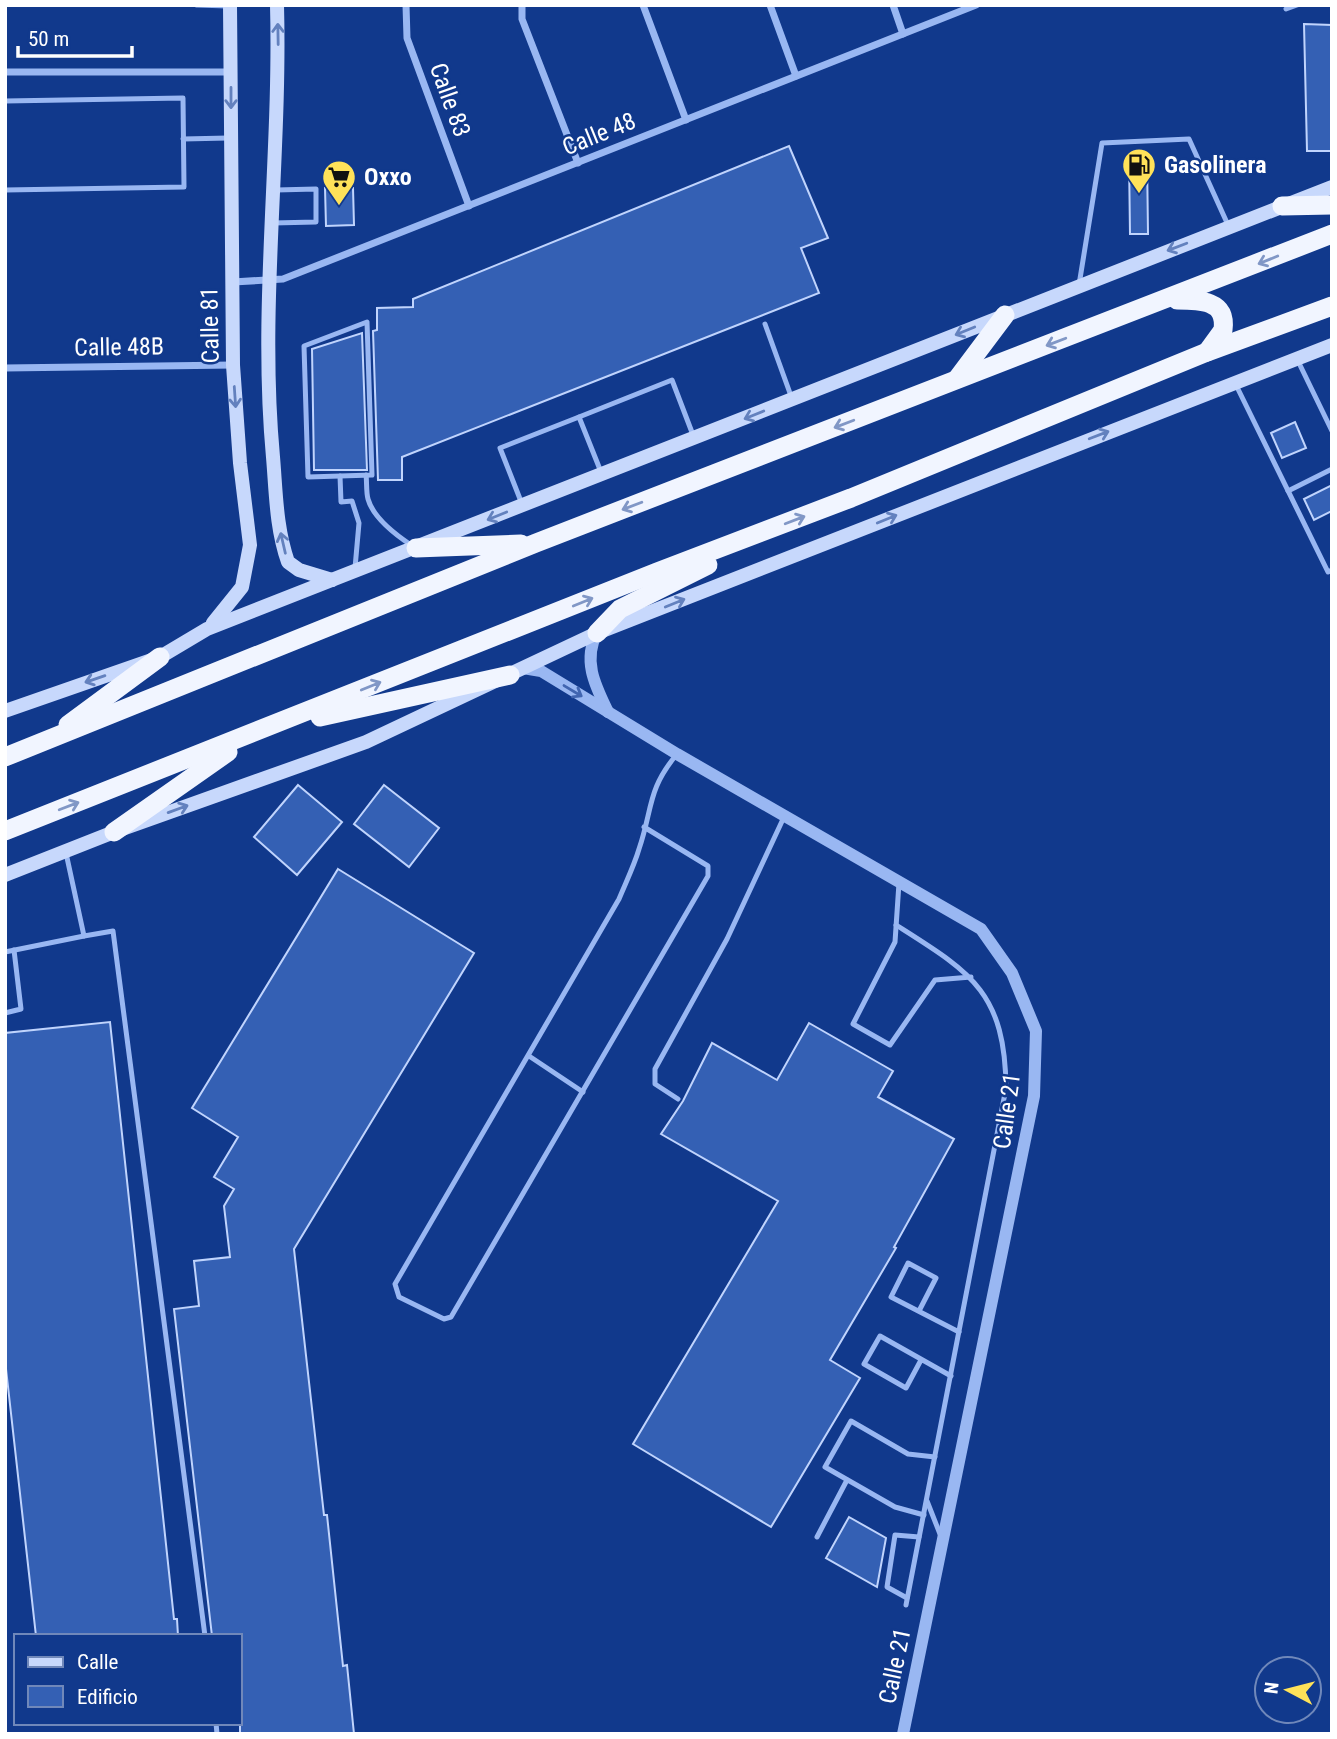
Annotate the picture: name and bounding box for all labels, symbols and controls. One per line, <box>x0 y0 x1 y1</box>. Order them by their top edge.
scale bar <box>18 14 131 58</box>
one-way arrow <box>271 23 285 46</box>
text: 50 m <box>28 27 69 51</box>
street label: Calle 83 <box>424 59 476 141</box>
one-way arrow <box>224 86 238 109</box>
street label: Calle 48 <box>558 107 640 161</box>
fuel station icon: Gasolinera <box>1120 146 1158 195</box>
place label: Gasolinera <box>1164 151 1267 179</box>
supermarket icon: Oxxo <box>320 158 358 207</box>
place label: Oxxo <box>364 163 412 191</box>
one-way arrow <box>1166 241 1188 254</box>
one-way arrow <box>1258 254 1280 267</box>
street label: Calle 81 <box>195 286 225 364</box>
one-way arrow <box>955 326 977 339</box>
street label: Calle 48B <box>74 332 164 362</box>
one-way arrow <box>1046 337 1068 349</box>
one-way arrow <box>229 386 242 408</box>
one-way arrow <box>743 409 765 422</box>
one-way arrow <box>833 418 855 431</box>
one-way arrow <box>1087 428 1109 441</box>
one-way arrow <box>622 501 643 514</box>
one-way arrow <box>486 511 508 524</box>
one-way arrow <box>876 511 897 524</box>
one-way arrow <box>783 512 805 525</box>
one-way arrow <box>275 532 289 555</box>
one-way arrow <box>571 594 593 607</box>
one-way arrow <box>664 595 686 608</box>
one-way arrow <box>85 674 107 686</box>
one-way arrow <box>360 679 382 692</box>
one-way arrow <box>563 684 583 698</box>
one-way arrow <box>57 799 79 812</box>
one-way arrow <box>167 802 189 814</box>
street label: Calle 21 <box>988 1071 1026 1151</box>
street label: Calle 21 <box>873 1626 917 1706</box>
legend <box>14 1634 242 1725</box>
text: Calle <box>77 1650 119 1674</box>
north arrow <box>1253 1655 1323 1725</box>
text: N <box>1259 1681 1284 1695</box>
text: Edificio <box>77 1685 138 1709</box>

